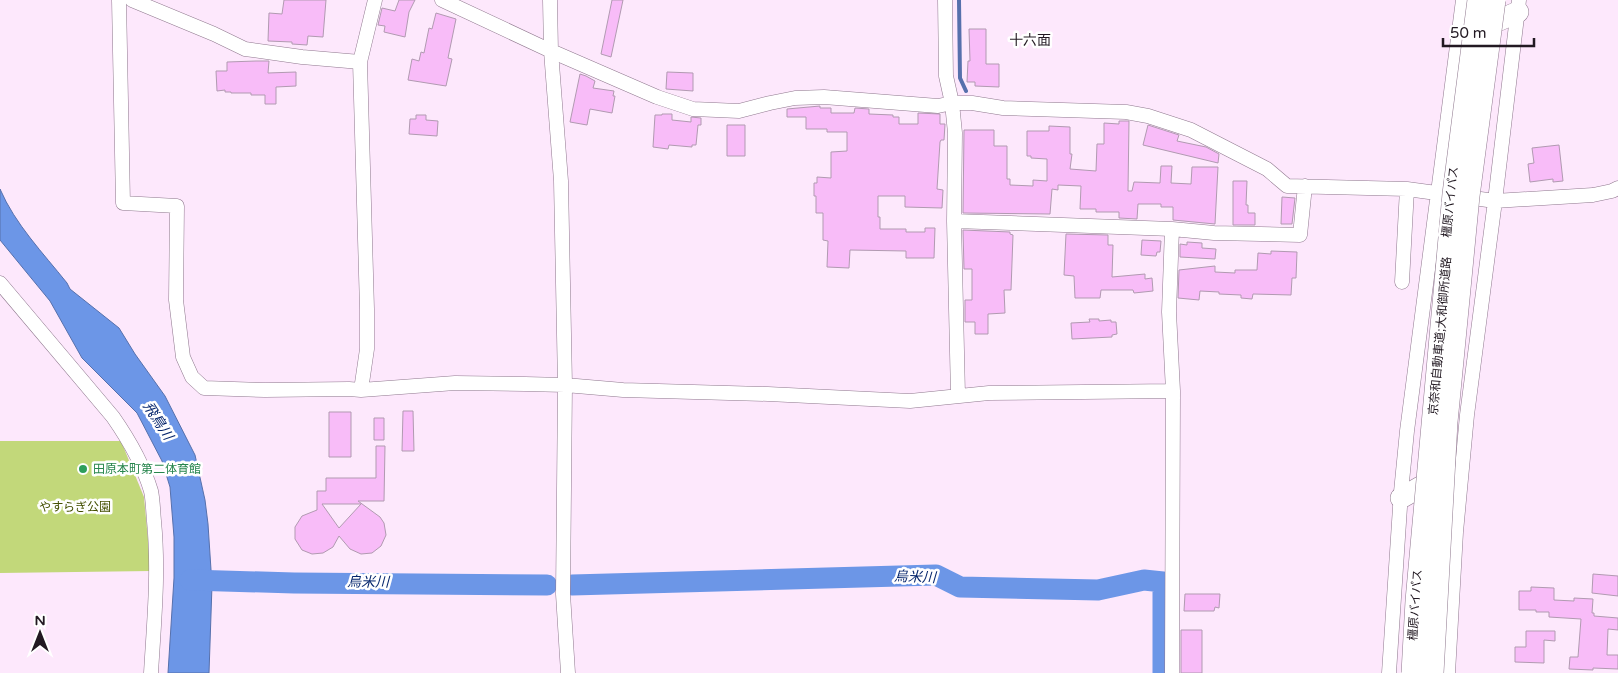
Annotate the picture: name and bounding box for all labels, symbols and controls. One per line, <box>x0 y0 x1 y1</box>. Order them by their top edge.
scale bar <box>1443 15 1534 47</box>
text: 50 m <box>1450 24 1487 42</box>
district label: 十六面 <box>1009 32 1051 49</box>
street label: 橿原バイパス <box>1439 166 1461 238</box>
street label: 京奈和自動車道;大和御所道路 <box>1426 256 1454 416</box>
water label: 飛鳥川 <box>139 399 178 445</box>
place label: 田原本町第二体育館 <box>93 462 201 476</box>
marker: 田原本町第二体育館 <box>77 463 89 475</box>
park label: やすらぎ公園 <box>39 500 111 514</box>
water label: 烏米川 <box>894 568 938 586</box>
street label: 橿原バイパス <box>1406 569 1424 641</box>
water label: 烏米川 <box>347 573 391 591</box>
north arrow <box>15 608 65 658</box>
text: N <box>34 612 46 629</box>

